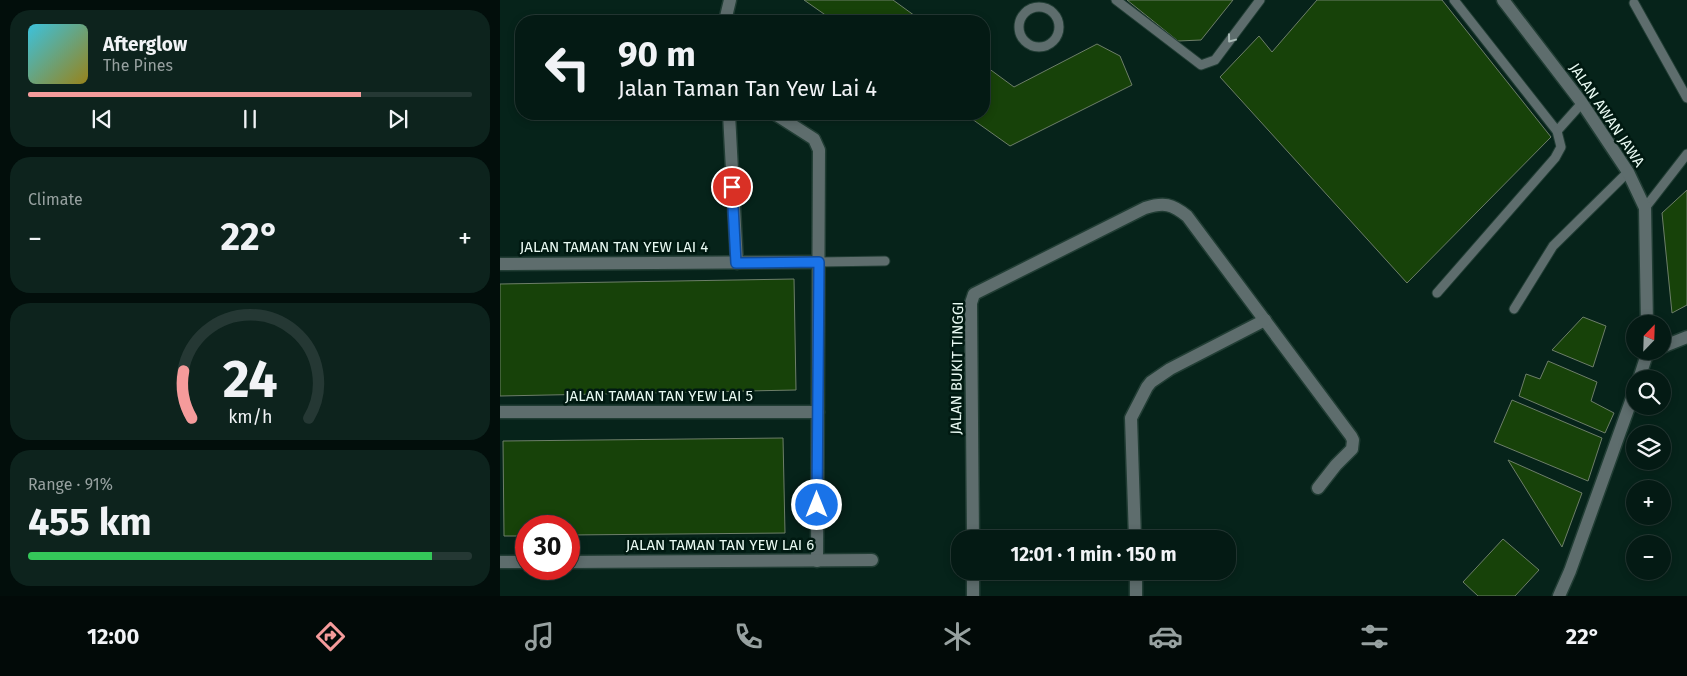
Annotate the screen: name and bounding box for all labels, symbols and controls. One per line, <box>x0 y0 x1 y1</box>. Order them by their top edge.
text: Afterglow <box>103 33 187 56</box>
text: 90 m <box>618 33 696 75</box>
one-way arrow <box>1228 33 1237 43</box>
icon: left <box>535 35 600 100</box>
text: The Pines <box>103 56 173 75</box>
street label: JALAN AWAN JAWA <box>1566 60 1649 171</box>
text: Jalan Taman Tan Yew Lai 4 <box>618 75 877 102</box>
icon: previous <box>88 105 116 133</box>
icon: pause <box>236 105 264 133</box>
icon: next <box>384 105 412 133</box>
pin <box>711 166 753 208</box>
icon: arrive <box>718 173 746 201</box>
text: Climate <box>28 190 83 209</box>
text: 22° <box>220 214 280 260</box>
text: − <box>28 222 42 255</box>
text: + <box>458 222 472 255</box>
street label: JALAN TAMAN TAN YEW LAI 4 <box>520 238 708 256</box>
street label: JALAN BUKIT TINGGI <box>947 301 967 435</box>
north arrow <box>1626 315 1671 360</box>
map controls <box>1626 315 1671 580</box>
text: 24 <box>223 348 277 411</box>
button: search <box>1626 370 1671 415</box>
street label: JALAN TAMAN TAN YEW LAI 5 <box>565 387 753 405</box>
text: km/h <box>228 406 272 428</box>
button: layers <box>1626 425 1671 470</box>
text: Range · 91% <box>28 475 113 494</box>
position arrow <box>790 478 842 530</box>
button: + <box>1626 480 1671 525</box>
text: 455 km <box>28 499 152 545</box>
speed limit sign: 30 <box>515 515 580 580</box>
button: − <box>1626 535 1671 580</box>
street label: JALAN TAMAN TAN YEW LAI 6 <box>626 536 814 554</box>
text: 12:01 · 1 min · 150 m <box>1010 543 1177 566</box>
icon: directions <box>313 619 348 654</box>
icon: music <box>522 619 557 654</box>
icon: phone <box>731 619 766 654</box>
icon: climate <box>940 619 975 654</box>
icon: car <box>1148 619 1183 654</box>
icon: filters <box>1357 619 1392 654</box>
text: 12:00 <box>87 623 139 650</box>
text: 22° <box>1566 623 1600 650</box>

